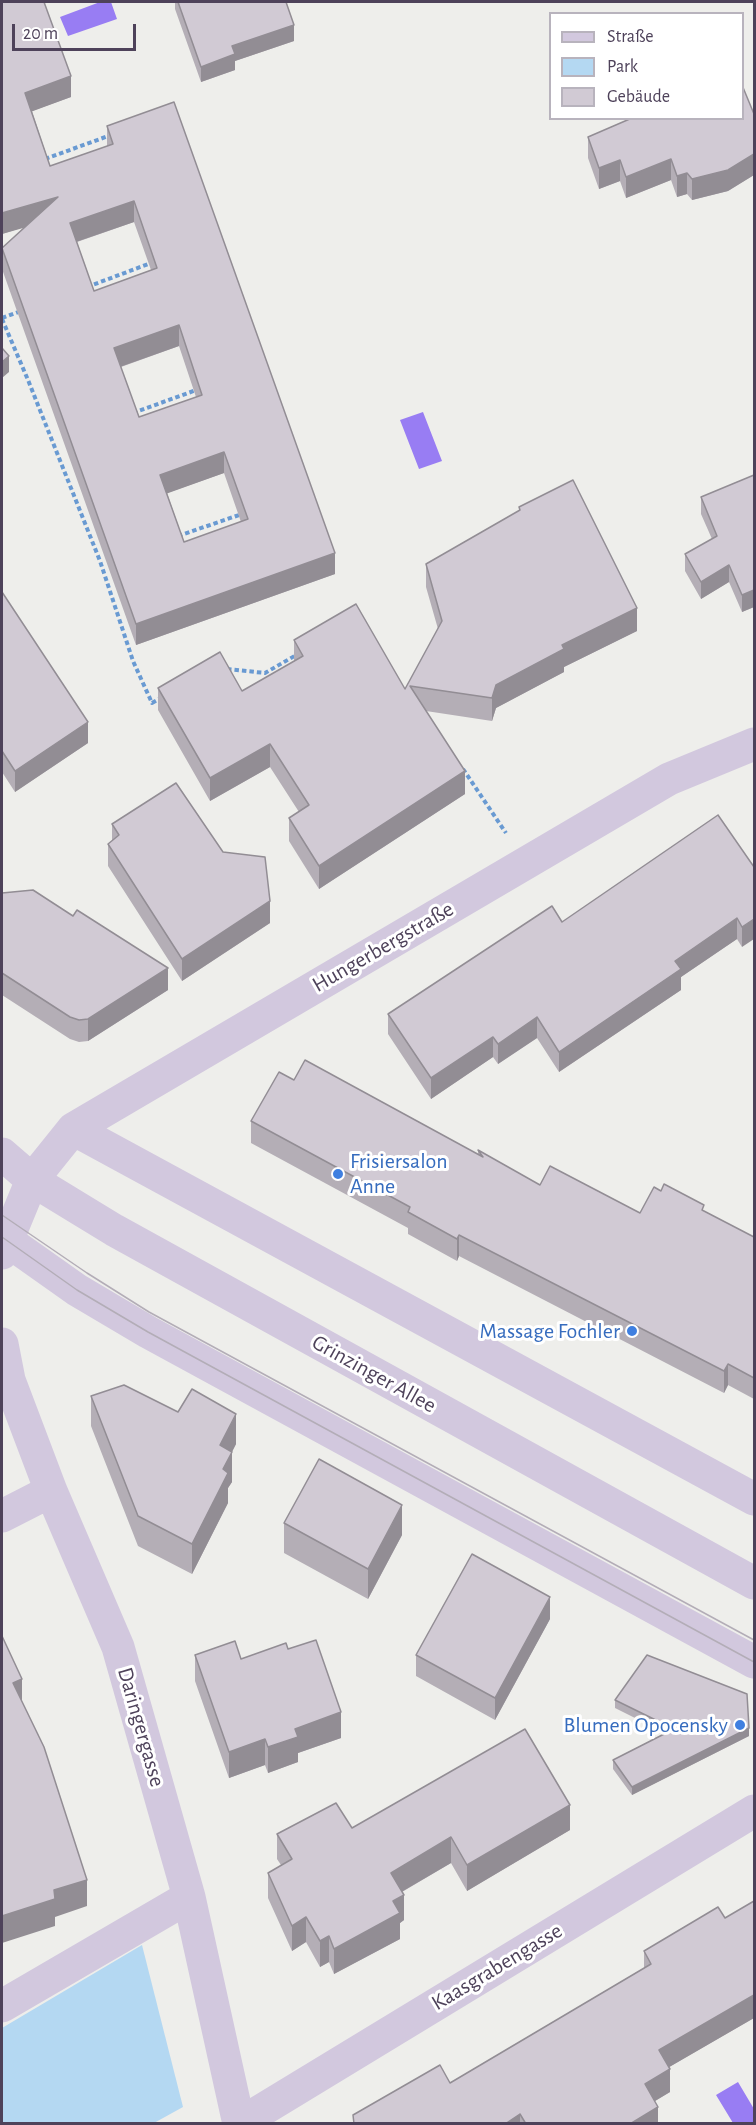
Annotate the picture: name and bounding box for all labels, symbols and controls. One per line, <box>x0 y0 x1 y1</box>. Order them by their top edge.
scale bar <box>15 12 140 50</box>
legend <box>549 12 744 120</box>
text: 20 m <box>23 25 58 43</box>
text: Straße <box>607 28 653 46</box>
text: Park <box>607 58 638 76</box>
text: Gebäude <box>607 88 670 106</box>
street label: Hungerbergstraße <box>308 896 458 998</box>
place label: Frisiersalon Anne <box>350 1148 448 1200</box>
marker: Frisiersalon Anne <box>331 1167 345 1181</box>
place label: Massage Fochler <box>480 1318 620 1344</box>
marker: Massage Fochler <box>625 1324 639 1338</box>
street label: Grinzinger Allee <box>307 1329 441 1419</box>
street label: Daringergasse <box>111 1664 171 1790</box>
place label: Blumen Opocensky <box>564 1712 728 1738</box>
marker: Blumen Opocensky <box>733 1718 747 1732</box>
street label: Kaasgrabengasse <box>427 1918 567 2016</box>

